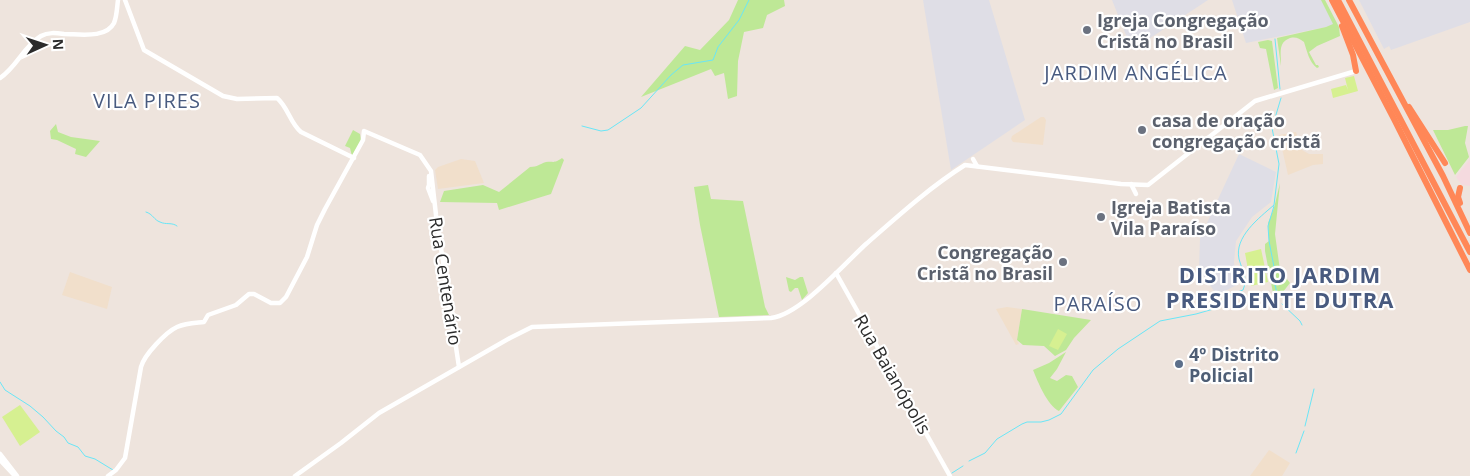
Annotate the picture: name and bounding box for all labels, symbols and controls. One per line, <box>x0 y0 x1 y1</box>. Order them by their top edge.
place label: Igreja Congregação Cristã no Brasil <box>1097 8 1269 53</box>
north arrow <box>20 20 70 70</box>
marker: Igreja Congregação Cristã no Brasil <box>1081 24 1093 36</box>
text: N <box>49 38 68 50</box>
district label: JARDIM ANGÉLICA <box>1042 59 1228 86</box>
district label: VILA PIRES <box>93 87 201 114</box>
place label: casa de oração congregação cristã <box>1152 108 1321 153</box>
marker: casa de oração congregação cristã <box>1136 124 1148 136</box>
place label: Igreja Batista Vila Paraíso <box>1111 195 1231 240</box>
marker: Igreja Batista Vila Paraíso <box>1095 211 1107 223</box>
street label: Rua Centenário <box>424 215 468 347</box>
place label: Congregação Cristã no Brasil <box>917 240 1053 285</box>
marker: Congregação Cristã no Brasil <box>1057 256 1069 268</box>
district label: DISTRITO JARDIM PRESIDENTE DUTRA <box>1166 259 1394 314</box>
district label: PARAÍSO <box>1054 290 1142 317</box>
street label: Rua Baianópolis <box>849 310 937 438</box>
place label: 4º Distrito Policial <box>1189 342 1279 387</box>
marker: 4º Distrito Policial <box>1173 358 1185 370</box>

